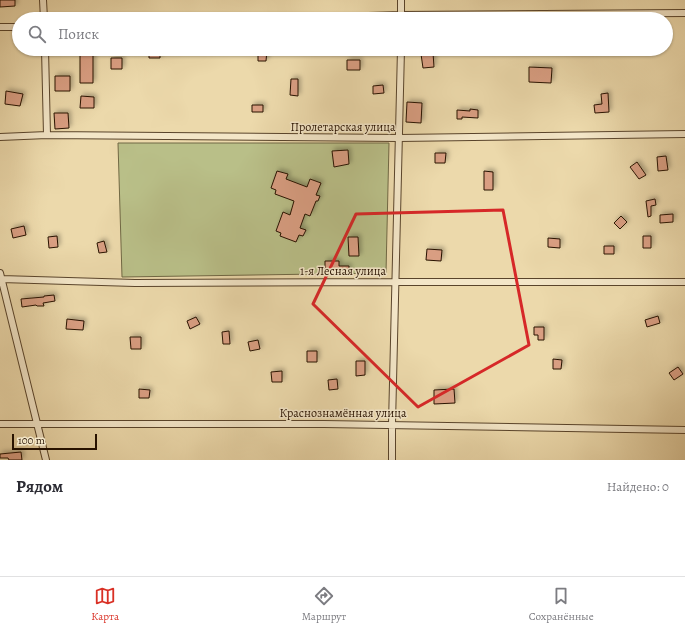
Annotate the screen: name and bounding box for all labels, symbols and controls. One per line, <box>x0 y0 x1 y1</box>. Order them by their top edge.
search box <box>12 12 673 56</box>
icon: search <box>26 23 48 45</box>
text: Поиск <box>58 24 99 44</box>
street label: Пролетарская улица <box>290 119 396 135</box>
street label: 1-я Лесная улица <box>300 263 387 279</box>
street label: Краснознамённая улица <box>280 405 407 421</box>
scale bar <box>12 432 97 451</box>
text: 100 m <box>18 433 45 448</box>
text: Рядом <box>16 475 63 498</box>
text: Найдено: 0 <box>607 478 669 495</box>
tab: Карта <box>91 585 119 624</box>
tab: Маршрут <box>302 585 346 624</box>
tab: Сохранённые <box>529 585 594 624</box>

